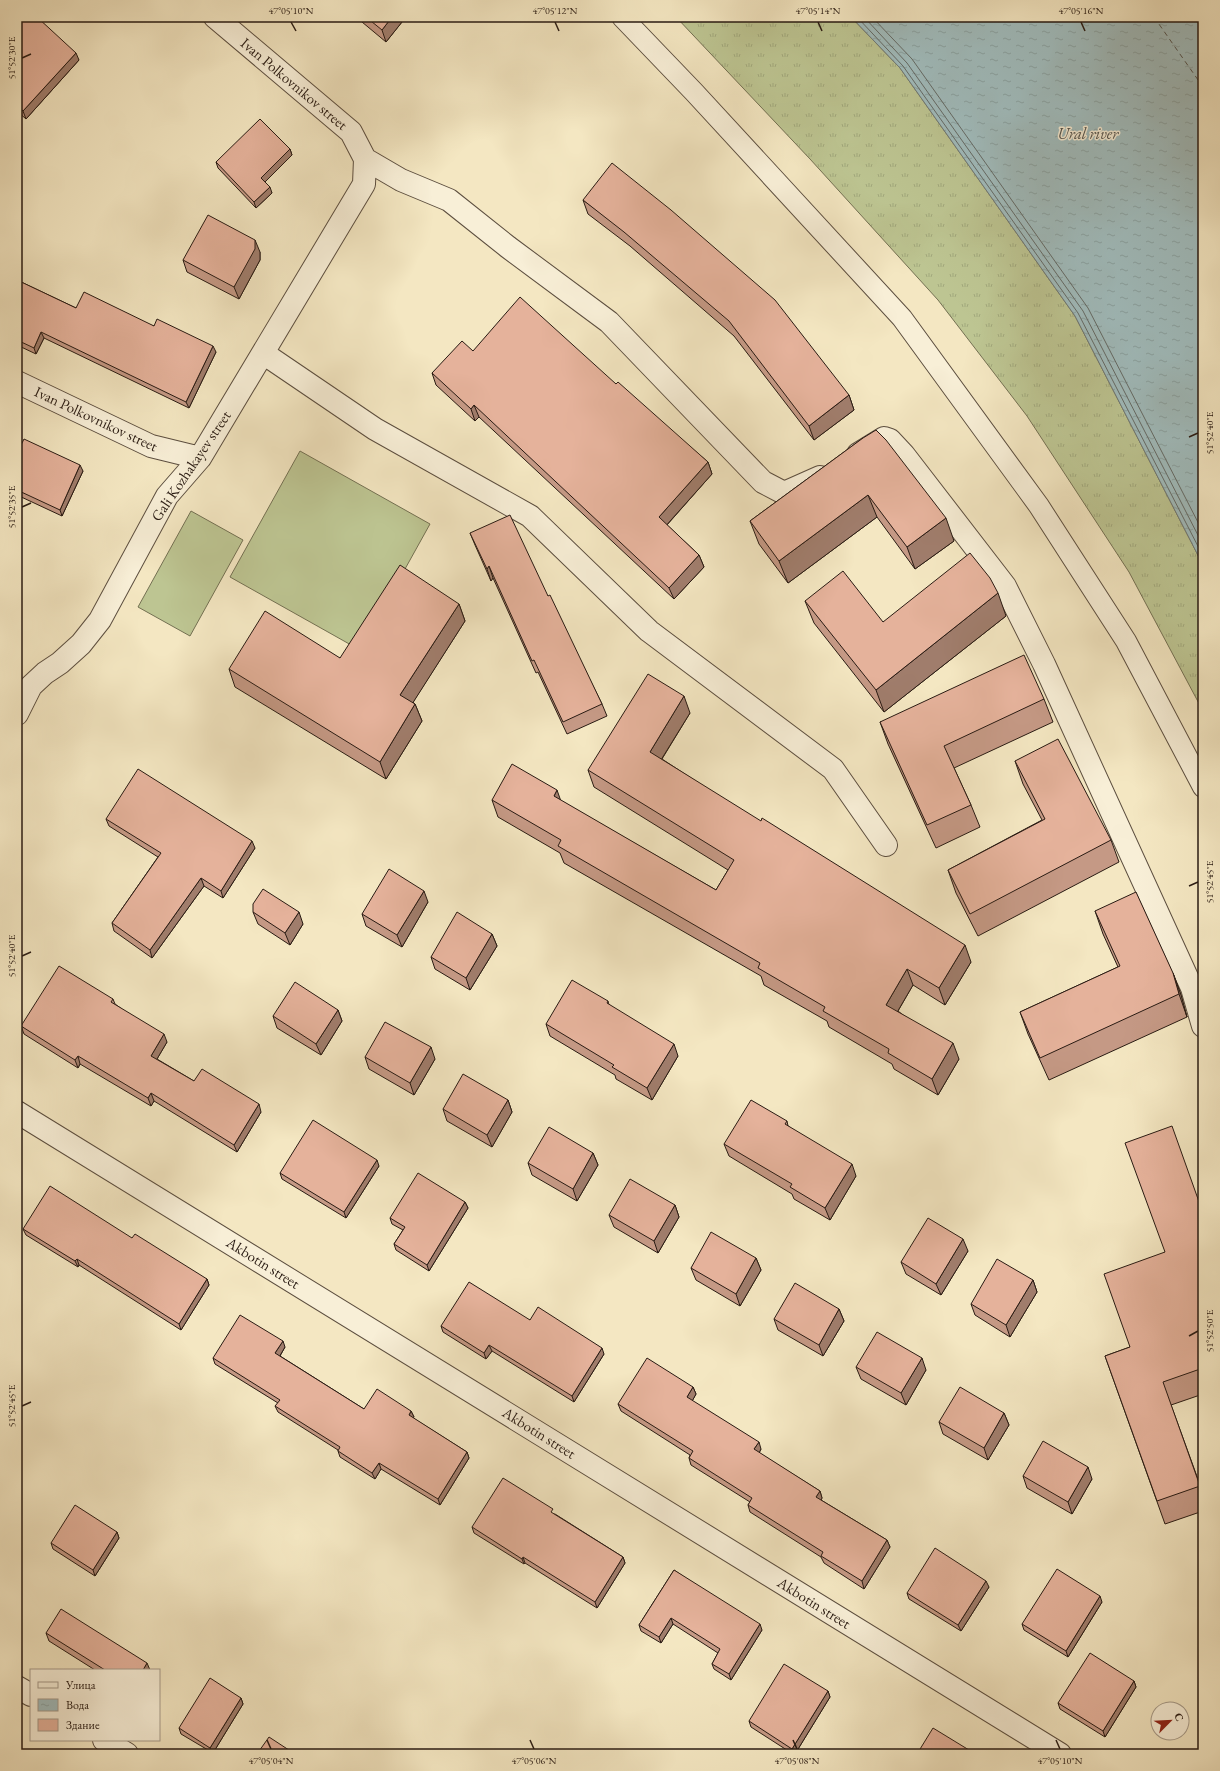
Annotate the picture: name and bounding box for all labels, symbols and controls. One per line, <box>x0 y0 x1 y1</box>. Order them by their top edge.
text: 47°05'10"N <box>269 4 314 17</box>
text: 47°05'12"N <box>533 4 578 17</box>
text: 47°05'14"N <box>796 4 841 17</box>
text: 47°05'16"N <box>1059 4 1104 17</box>
street label: Ivan Polkovnikov street <box>237 33 352 134</box>
text: 51°52'30"E <box>5 36 18 79</box>
water label: Ural river <box>1058 123 1119 144</box>
street label: Ivan Polkovnikov street <box>32 382 161 456</box>
street label: Gali Kozhakayev street <box>147 407 235 525</box>
text: 51°52'40"E <box>1203 411 1216 454</box>
text: 51°52'35"E <box>5 485 18 528</box>
text: 51°52'45"E <box>1203 860 1216 903</box>
text: 51°52'40"E <box>5 934 18 977</box>
street label: Akbotin street <box>222 1232 304 1293</box>
text: 51°52'50"E <box>1203 1309 1216 1352</box>
text: 51°52'45"E <box>5 1384 18 1427</box>
street label: Akbotin street <box>498 1402 580 1463</box>
street label: Akbotin street <box>773 1572 855 1633</box>
legend <box>30 1669 160 1741</box>
text: Улица <box>65 1677 96 1693</box>
text: Вода <box>66 1697 89 1713</box>
north arrow <box>1150 1701 1190 1741</box>
text: С <box>1171 1711 1187 1724</box>
text: Здание <box>66 1717 100 1733</box>
text: 47°05'04"N <box>249 1754 294 1767</box>
text: 47°05'06"N <box>512 1754 557 1767</box>
text: 47°05'08"N <box>775 1754 820 1767</box>
text: 47°05'10"N <box>1038 1754 1083 1767</box>

